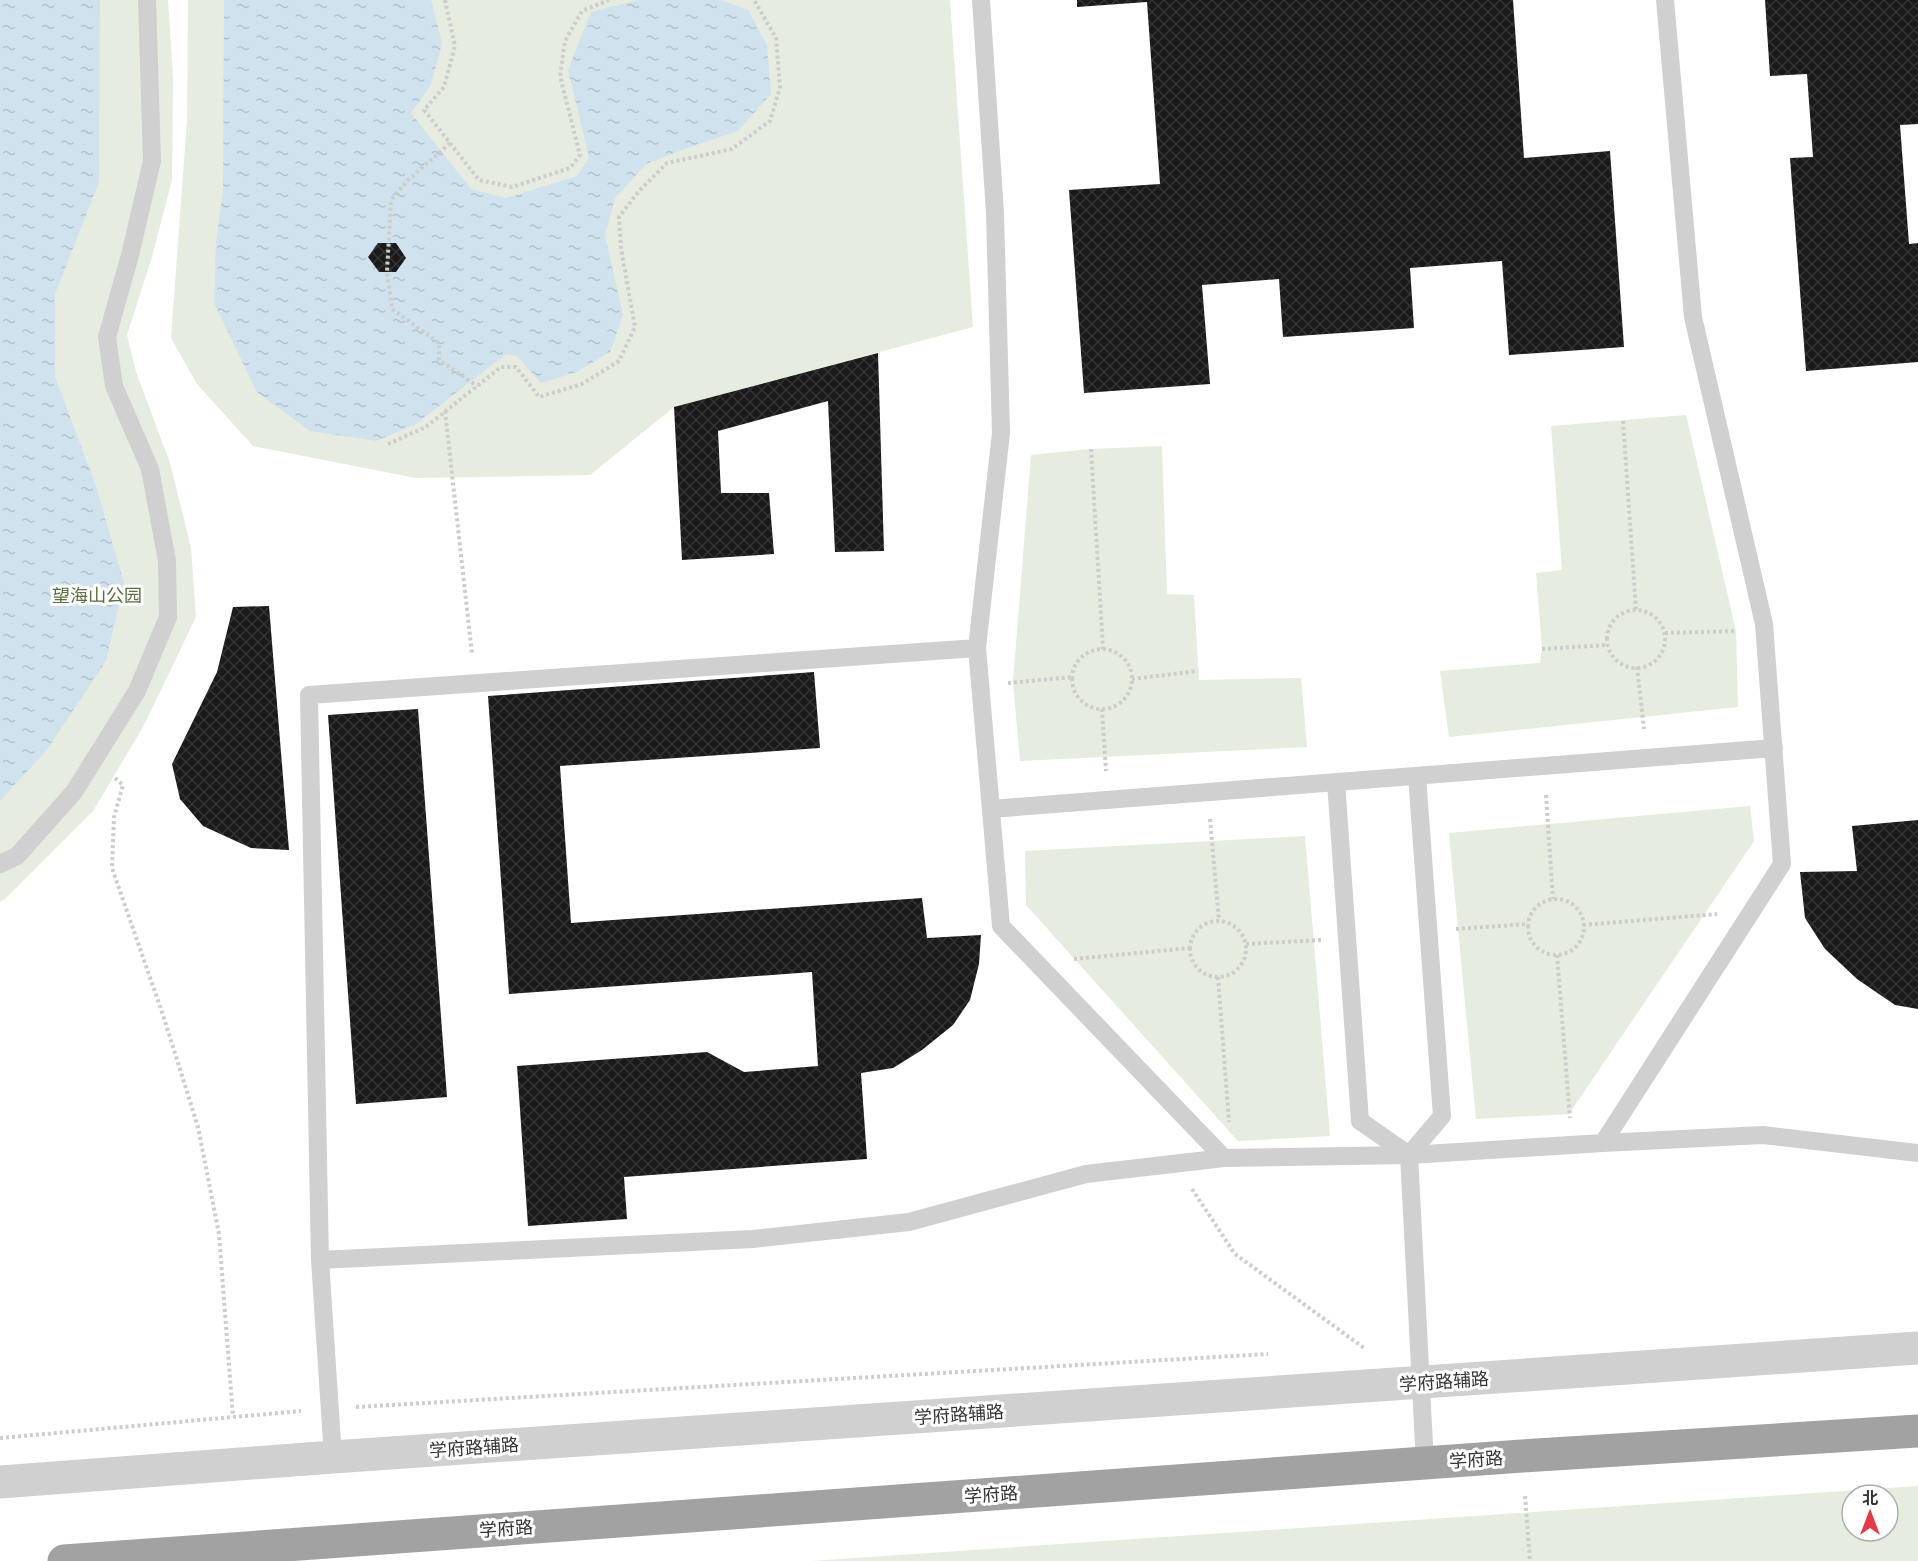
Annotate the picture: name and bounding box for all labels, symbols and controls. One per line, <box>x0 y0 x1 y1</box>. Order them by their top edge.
park label: 望海山公园 <box>52 584 142 606</box>
street label: 学府路辅路 <box>1398 1367 1490 1395</box>
street label: 学府路辅路 <box>913 1400 1005 1428</box>
street label: 学府路辅路 <box>428 1433 520 1461</box>
street label: 学府路 <box>1448 1446 1504 1472</box>
street label: 学府路 <box>963 1481 1019 1507</box>
north arrow <box>1840 1483 1900 1543</box>
text: 北 <box>1862 1488 1878 1507</box>
street label: 学府路 <box>478 1515 534 1541</box>

